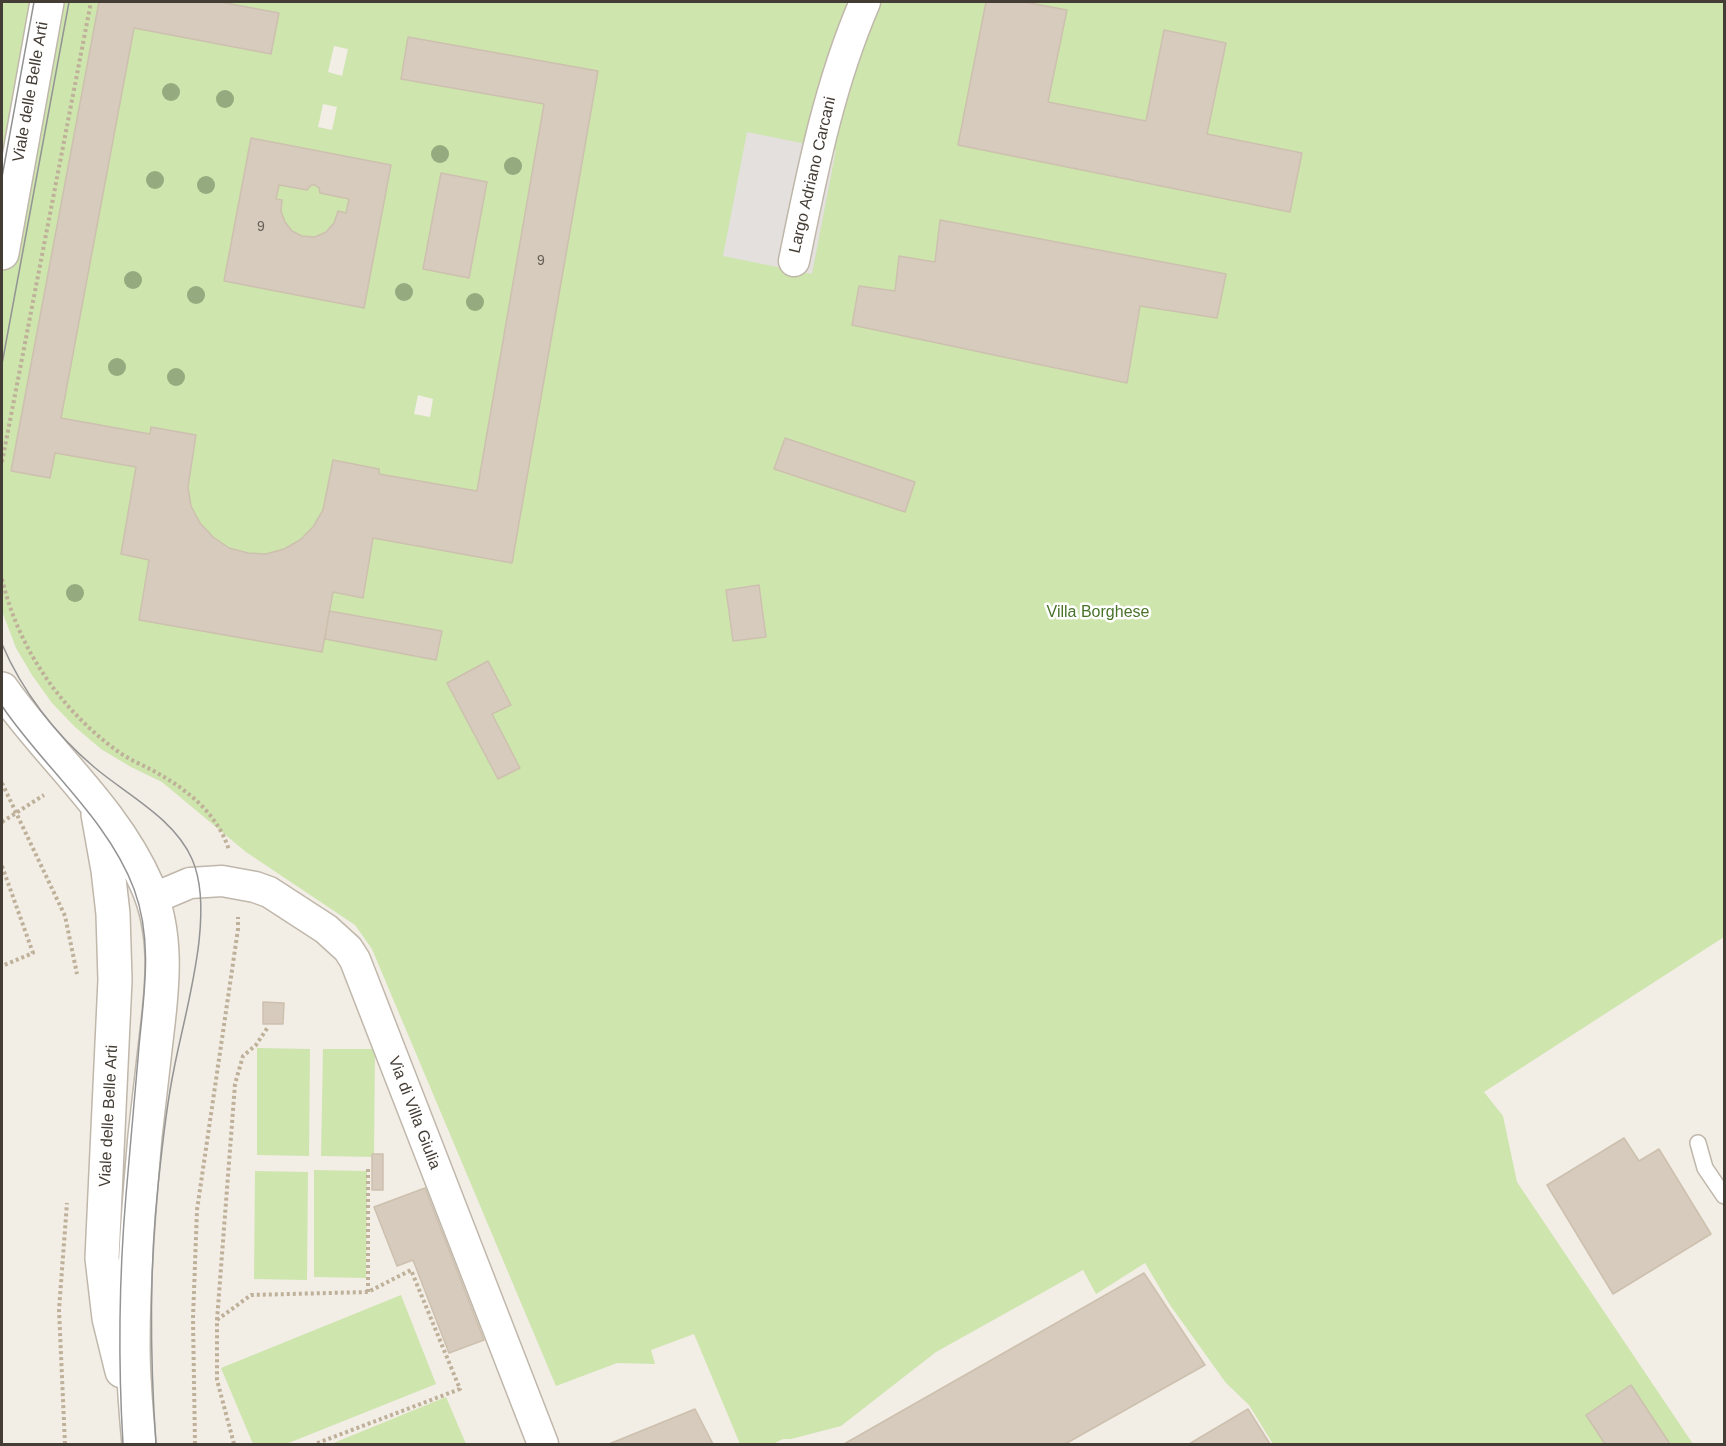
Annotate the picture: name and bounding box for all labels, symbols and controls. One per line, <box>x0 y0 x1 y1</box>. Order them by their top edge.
street label: Viale delle Belle Arti <box>9 20 53 164</box>
street label: Largo Adriano Carcani <box>786 95 840 255</box>
house number: 9 <box>257 219 265 235</box>
house number: 9 <box>537 253 545 269</box>
park label: Villa Borghese <box>1047 603 1149 623</box>
street label: Viale delle Belle Arti <box>96 1045 122 1187</box>
street label: Via di Villa Giulia <box>384 1054 444 1172</box>

